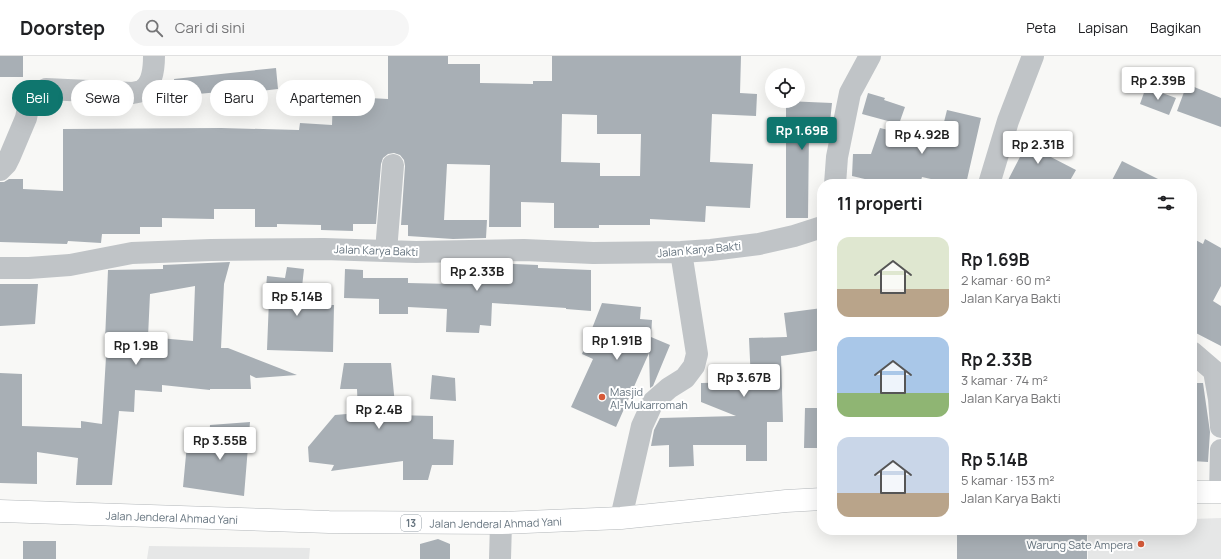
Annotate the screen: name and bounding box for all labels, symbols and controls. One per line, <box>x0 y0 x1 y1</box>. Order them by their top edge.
search box <box>129 10 409 46</box>
text: Doorstep <box>20 15 105 41</box>
icon: search <box>143 17 165 39</box>
text: Cari di sini <box>175 17 245 38</box>
text: Peta <box>1026 18 1056 37</box>
text: Lapisan <box>1078 18 1128 37</box>
text: Bagikan <box>1150 18 1201 37</box>
pin: Rp 2.39B <box>1117 67 1199 101</box>
map controls <box>765 68 805 108</box>
button: locate <box>765 68 805 108</box>
text: Rp 2.39B <box>1131 71 1185 89</box>
chip: Beli <box>12 80 63 116</box>
chip: Sewa <box>71 80 134 116</box>
chip: Filter <box>142 80 202 116</box>
chip: Baru <box>210 80 268 116</box>
chip: Apartemen <box>276 80 375 116</box>
pin: Rp 1.69B <box>761 117 843 151</box>
text: Rp 1.69B <box>776 121 828 139</box>
pin: Rp 4.92B <box>881 121 963 155</box>
text: Rp 4.92B <box>895 125 949 143</box>
pin: Rp 2.31B <box>997 131 1079 165</box>
text: Rp 2.31B <box>1012 135 1064 153</box>
text: 11 properti <box>837 192 923 215</box>
icon: filters <box>1155 192 1177 214</box>
street label: Jalan Karya Bakti <box>656 238 742 260</box>
street label: Jalan Karya Bakti <box>334 241 418 259</box>
text: Rp 1.69B <box>961 248 1029 271</box>
icon: home <box>869 253 917 301</box>
pin: Rp 2.33B <box>436 258 518 292</box>
text: Rp 2.33B <box>450 262 504 280</box>
text: 2 kamar · 60 m² <box>961 271 1051 289</box>
pin: Rp 5.14B <box>256 283 338 317</box>
text: Rp 5.14B <box>272 287 323 305</box>
text: Jalan Karya Bakti <box>961 289 1061 307</box>
pin: Rp 1.91B <box>576 327 658 361</box>
text: Rp 1.91B <box>592 331 642 349</box>
pin: Rp 1.9B <box>99 332 173 366</box>
text: Rp 1.9B <box>114 336 158 354</box>
text: Rp 2.33B <box>961 348 1032 371</box>
icon: home <box>869 353 917 401</box>
pin: Rp 3.67B <box>703 364 785 398</box>
text: Rp 3.67B <box>717 368 771 386</box>
text: 3 kamar · 74 m² <box>961 371 1048 389</box>
place label: Masjid Al-Mukarromah <box>610 384 688 412</box>
text: Jalan Karya Bakti <box>961 389 1061 407</box>
marker: Masjid Al-Mukarromah <box>597 392 607 402</box>
pin: Rp 2.4B <box>342 396 416 430</box>
text: Rp 2.4B <box>356 400 403 418</box>
pin: Rp 3.55B <box>179 427 261 461</box>
text: Rp 3.55B <box>193 431 247 449</box>
text: Rp 5.14B <box>961 448 1028 471</box>
icon: home <box>869 453 917 501</box>
text: 5 kamar · 153 m² <box>961 471 1054 489</box>
text: Jalan Karya Bakti <box>961 489 1061 507</box>
street label: Jalan Jenderal Ahmad Yani <box>105 507 238 526</box>
street label: Jalan Jenderal Ahmad Yani <box>430 513 562 531</box>
road number: 13 <box>401 515 421 531</box>
place label: Warung Sate Ampera <box>1027 537 1133 552</box>
marker: Warung Sate Ampera <box>1136 539 1146 549</box>

